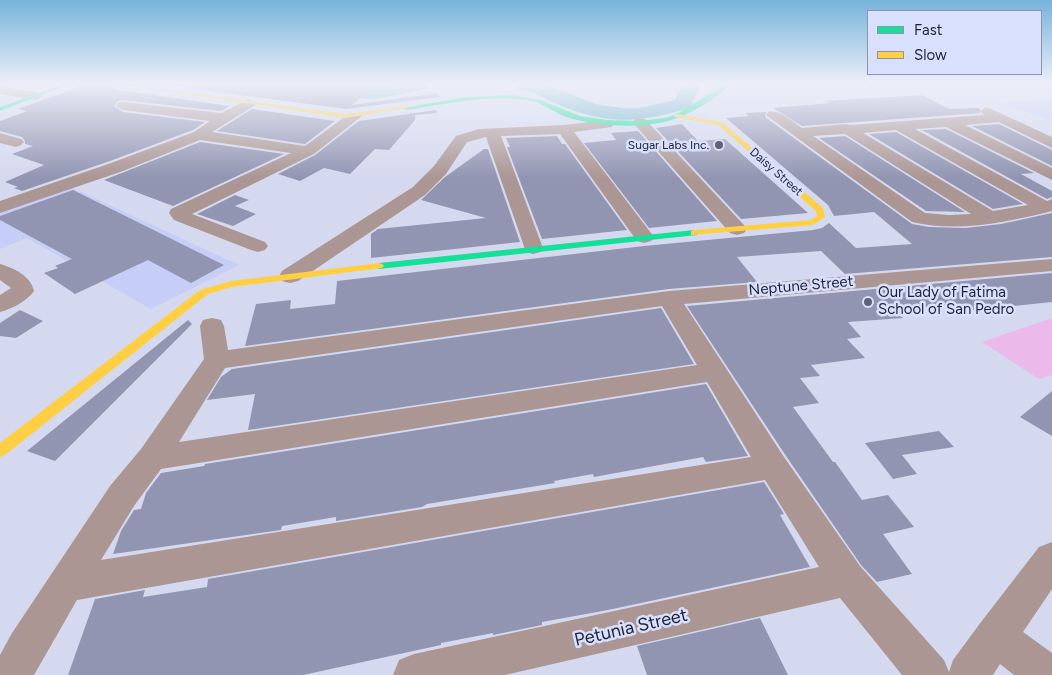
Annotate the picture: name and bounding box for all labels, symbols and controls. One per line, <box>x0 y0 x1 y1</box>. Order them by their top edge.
legend <box>867 10 1042 75</box>
text: Fast <box>914 21 942 39</box>
text: Slow <box>914 46 947 64</box>
place label: Sugar Labs Inc. <box>628 138 709 152</box>
marker: Sugar Labs Inc. <box>713 139 725 151</box>
street label: Daisy Street <box>747 145 805 199</box>
street label: Neptune Street <box>748 272 854 300</box>
place label: Our Lady of Fatima School of San Pedro <box>878 284 1014 319</box>
marker: Our Lady of Fatima School of San Pedro <box>862 296 874 308</box>
street label: Petunia Street <box>572 605 690 651</box>

